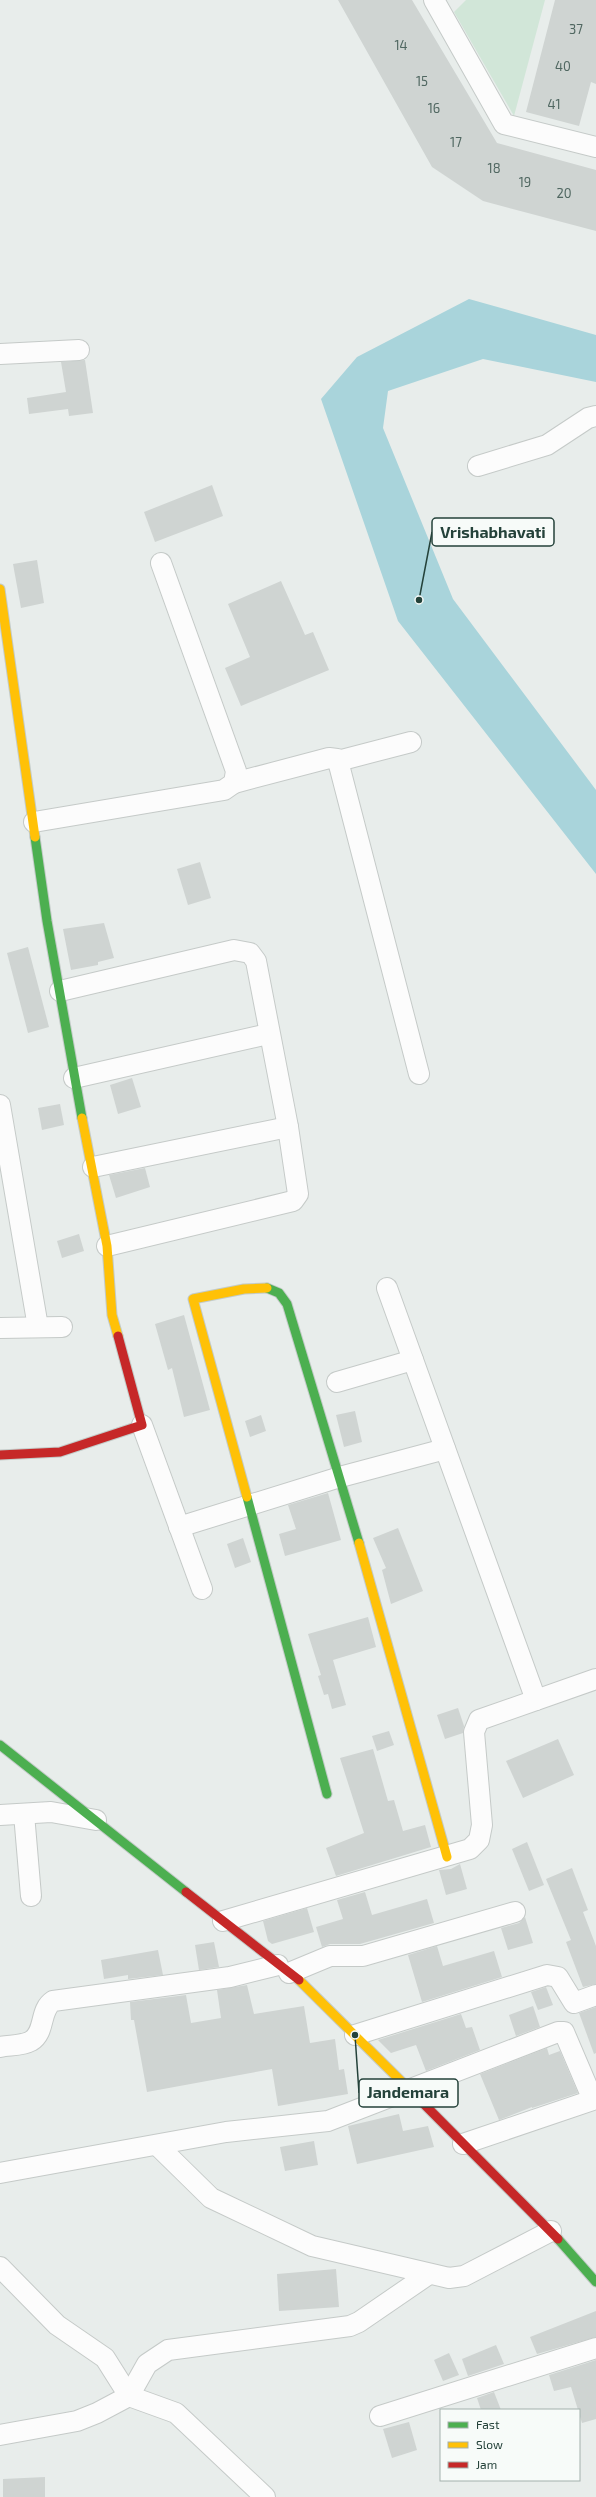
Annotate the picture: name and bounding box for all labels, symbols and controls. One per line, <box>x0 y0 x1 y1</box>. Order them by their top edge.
house number: 37 <box>569 21 583 37</box>
house number: 14 <box>394 37 408 53</box>
house number: 40 <box>555 58 571 74</box>
house number: 15 <box>416 73 428 89</box>
house number: 41 <box>547 96 561 112</box>
house number: 16 <box>428 100 440 116</box>
house number: 17 <box>450 134 462 150</box>
house number: 18 <box>487 160 501 176</box>
house number: 19 <box>519 174 531 190</box>
house number: 20 <box>556 185 572 201</box>
callout: Vrishabhavati <box>432 518 554 546</box>
text: Vrishabhavati <box>440 522 546 541</box>
callout: Jandemara <box>359 2079 458 2107</box>
text: Jandemara <box>367 2082 449 2101</box>
legend <box>440 2409 580 2481</box>
text: Fast <box>476 2417 500 2431</box>
text: Slow <box>476 2437 503 2451</box>
text: Jam <box>476 2457 497 2471</box>

